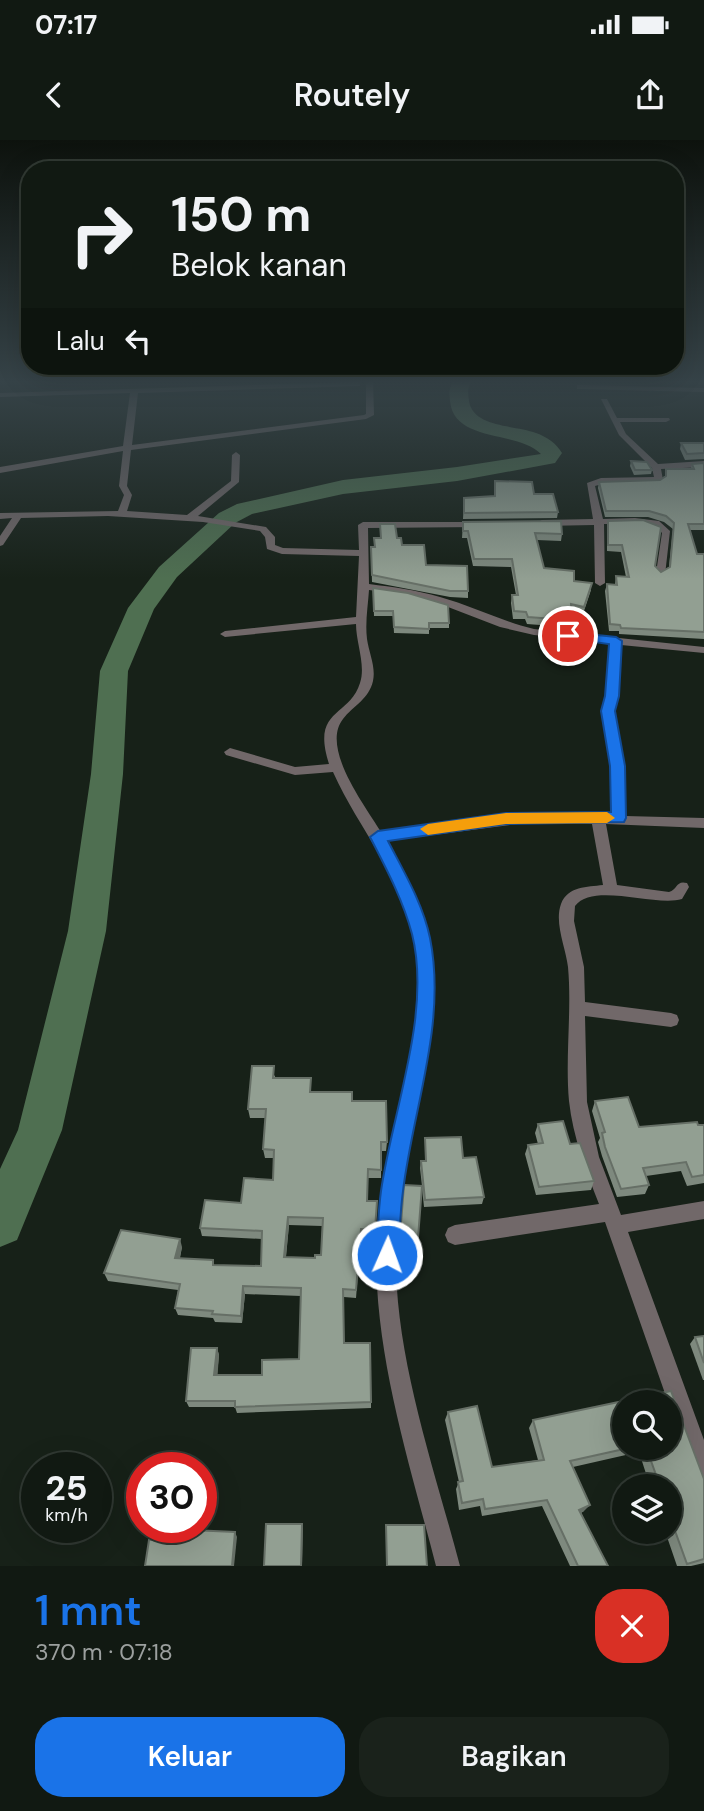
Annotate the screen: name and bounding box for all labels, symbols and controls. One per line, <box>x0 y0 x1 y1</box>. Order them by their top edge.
text: 07:17 <box>35 8 97 42</box>
text: Routely <box>294 74 410 116</box>
icon: back <box>35 76 73 114</box>
icon: share <box>631 76 669 114</box>
text: 150 m <box>171 182 311 246</box>
icon: right <box>56 189 147 280</box>
text: Belok kanan <box>171 244 347 286</box>
icon: left <box>119 322 157 360</box>
text: Lalu <box>56 324 105 358</box>
pin <box>538 606 598 666</box>
icon: arrive <box>549 617 587 655</box>
position arrow <box>350 1218 424 1292</box>
map controls <box>612 1390 682 1544</box>
button: search <box>612 1390 682 1460</box>
speed limit sign: 30 <box>126 1452 217 1543</box>
text: 25 <box>46 1465 87 1511</box>
button: layers <box>612 1474 682 1544</box>
text: km/h <box>45 1503 88 1527</box>
text: 1 mnt <box>35 1583 142 1638</box>
button: close <box>595 1589 669 1663</box>
text: 370 m · 07:18 <box>35 1637 173 1667</box>
button: Keluar <box>35 1717 345 1797</box>
button: Bagikan <box>359 1717 669 1797</box>

